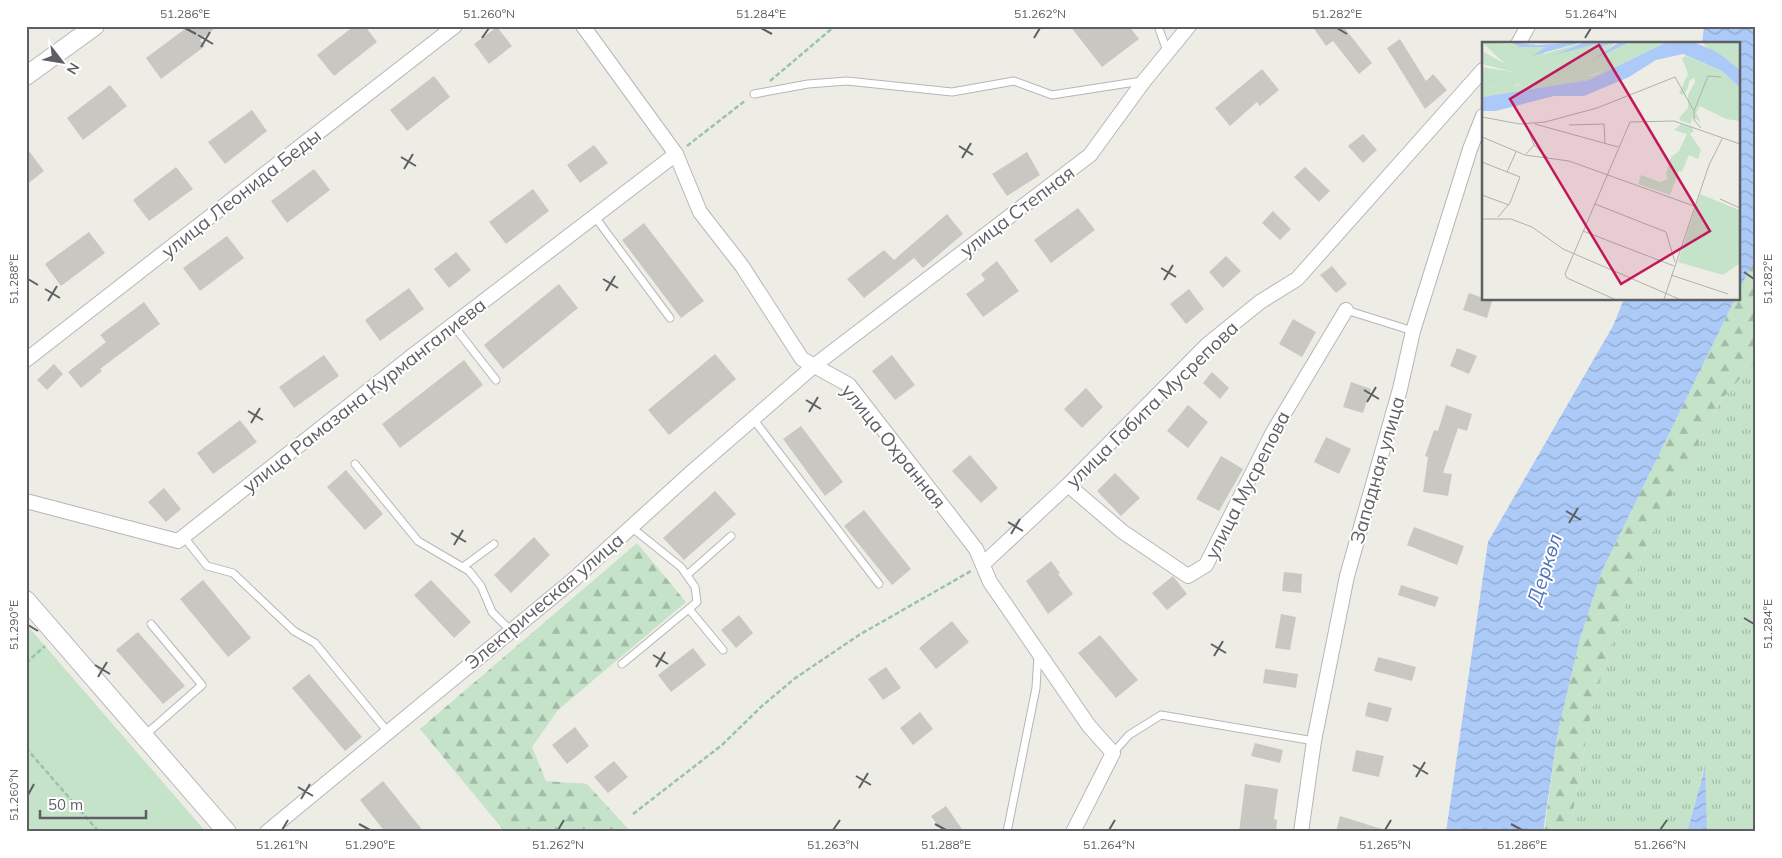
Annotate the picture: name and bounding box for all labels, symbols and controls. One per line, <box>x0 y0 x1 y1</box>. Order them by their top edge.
text: 51.286°E <box>160 6 210 21</box>
text: 51.260°N <box>463 6 515 21</box>
text: 51.284°E <box>736 6 786 21</box>
text: 51.262°N <box>1014 6 1066 21</box>
text: 51.282°E <box>1312 6 1362 21</box>
text: 51.264°N <box>1565 6 1617 21</box>
north arrow <box>38 38 88 88</box>
inset map <box>1482 42 1740 300</box>
text: N <box>63 60 84 78</box>
street label: улица Леонида Беды <box>156 123 326 263</box>
street label: улица Степная <box>955 160 1079 262</box>
text: 51.288°E <box>6 254 21 304</box>
text: 51.282°E <box>1760 254 1775 304</box>
street label: улица Рамазана Курмангалиева <box>237 292 491 498</box>
street label: улица Габита Мусрепова <box>1061 315 1243 493</box>
street label: улица Охранная <box>836 379 952 513</box>
street label: Западная улица <box>1344 394 1410 546</box>
street label: улица Мусрепова <box>1199 407 1295 563</box>
street label: Электрическая улица <box>460 528 628 674</box>
water label: Деркөл <box>1520 530 1567 609</box>
text: 51.284°E <box>1760 599 1775 649</box>
text: 51.290°E <box>6 600 21 650</box>
text: 51.260°N <box>6 769 21 821</box>
scale bar <box>40 788 146 820</box>
text: 50 m <box>48 795 83 814</box>
text: 51.261°N <box>256 837 308 852</box>
text: 51.290°E <box>345 837 395 852</box>
text: 51.262°N <box>532 837 584 852</box>
text: 51.263°N <box>807 837 859 852</box>
text: 51.288°E <box>921 837 971 852</box>
text: 51.264°N <box>1083 837 1135 852</box>
text: 51.265°N <box>1359 837 1411 852</box>
text: 51.286°E <box>1497 837 1547 852</box>
text: 51.266°N <box>1634 837 1686 852</box>

